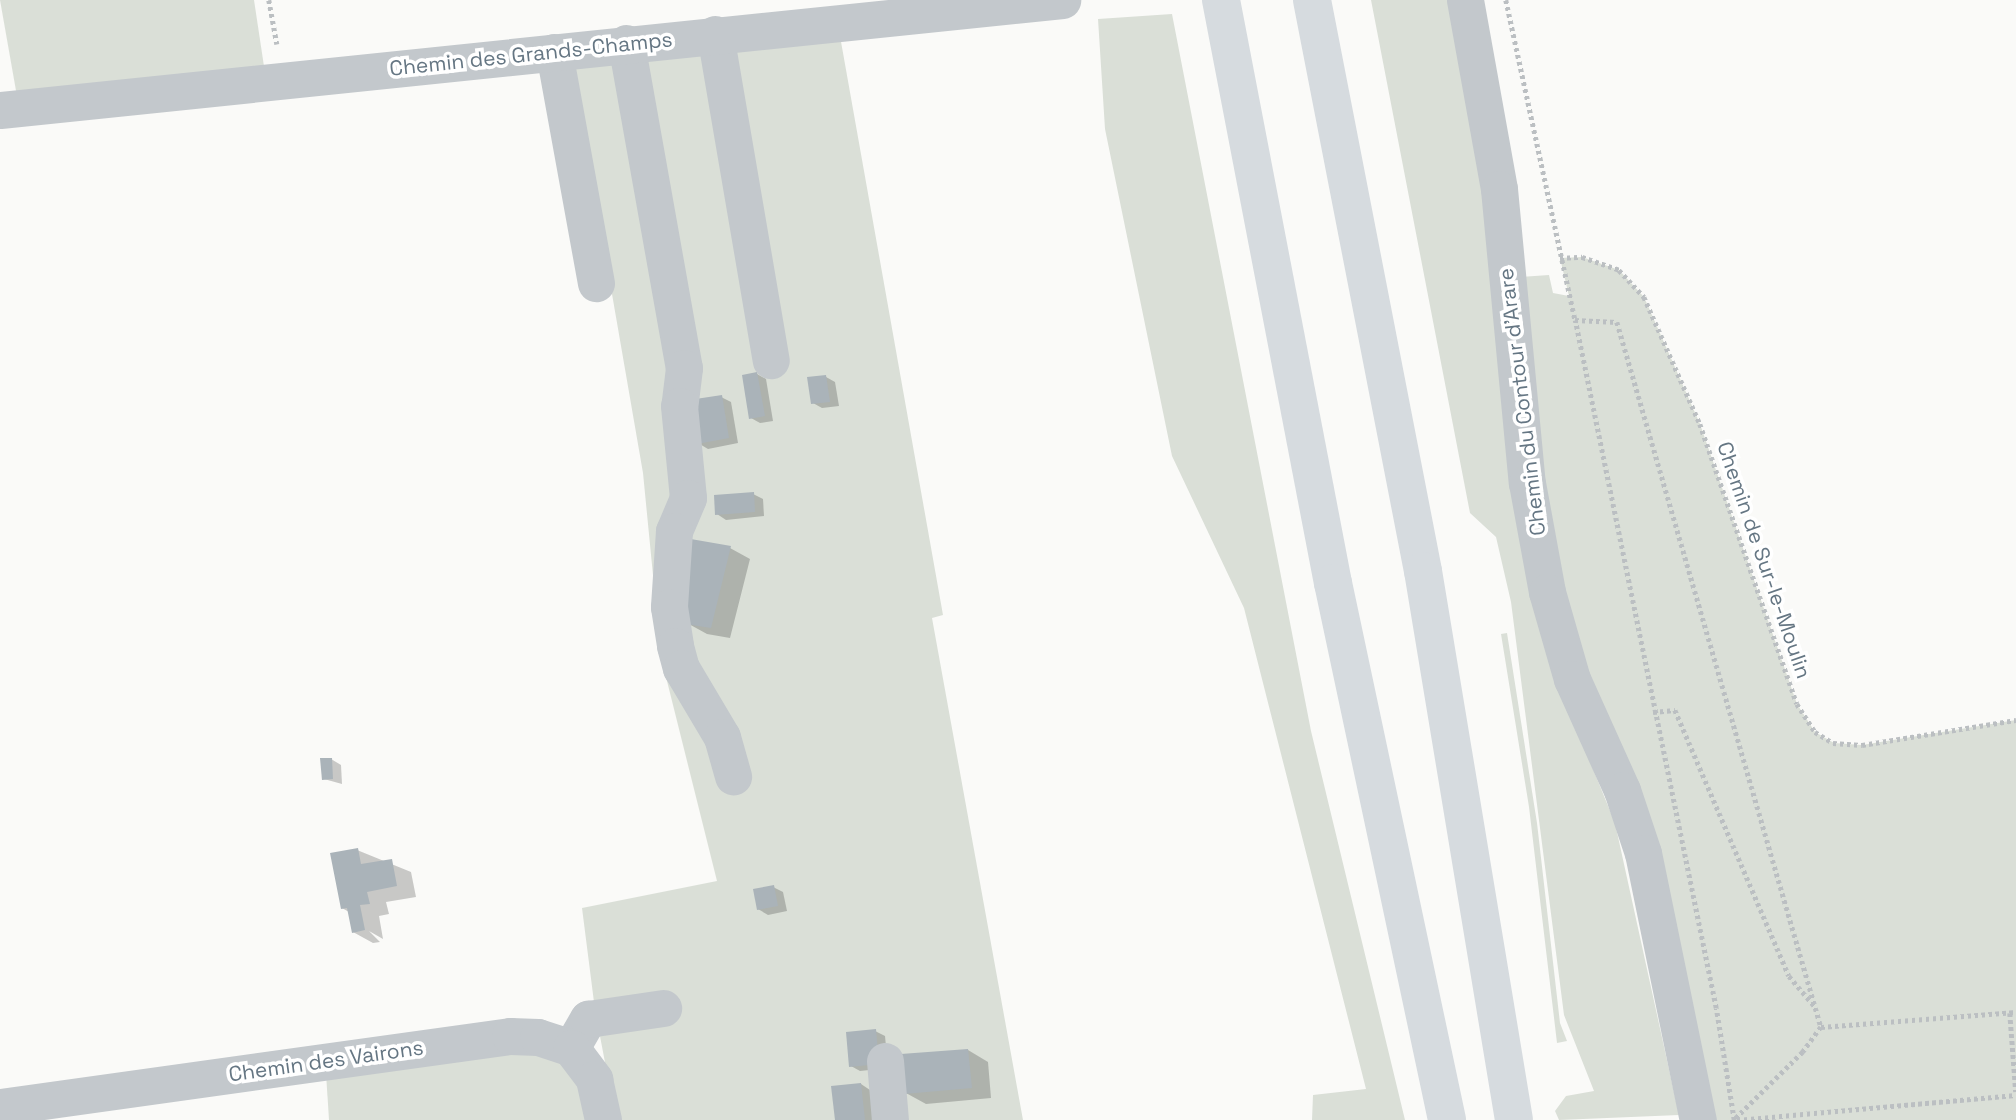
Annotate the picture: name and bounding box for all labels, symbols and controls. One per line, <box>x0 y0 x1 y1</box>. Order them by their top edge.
street label: Chemin des Grands-Champs <box>388 27 674 81</box>
street label: Chemin du Contour d'Arare <box>1493 267 1551 537</box>
street label: Chemin de Sur-le-Moulin <box>1712 438 1816 682</box>
street label: Chemin des Vairons <box>227 1035 425 1087</box>

